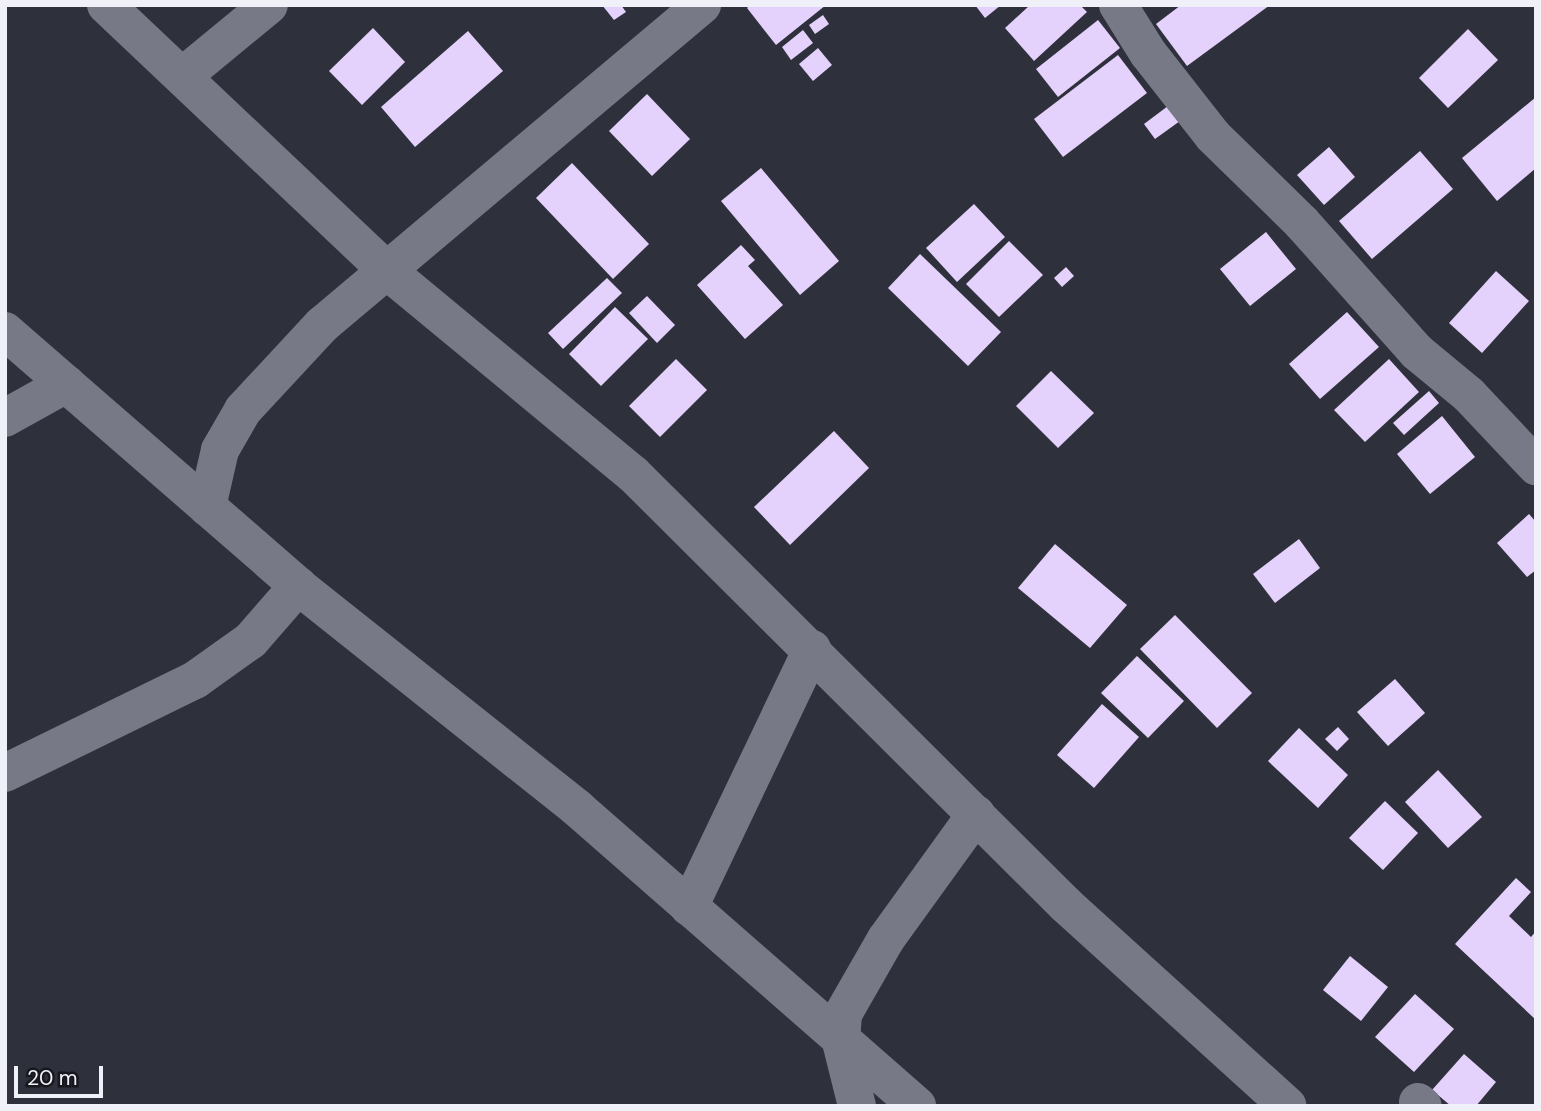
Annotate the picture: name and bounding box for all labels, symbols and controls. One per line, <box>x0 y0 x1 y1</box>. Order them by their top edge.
scale bar <box>18 1052 107 1096</box>
text: 20 m <box>27 1064 78 1092</box>

